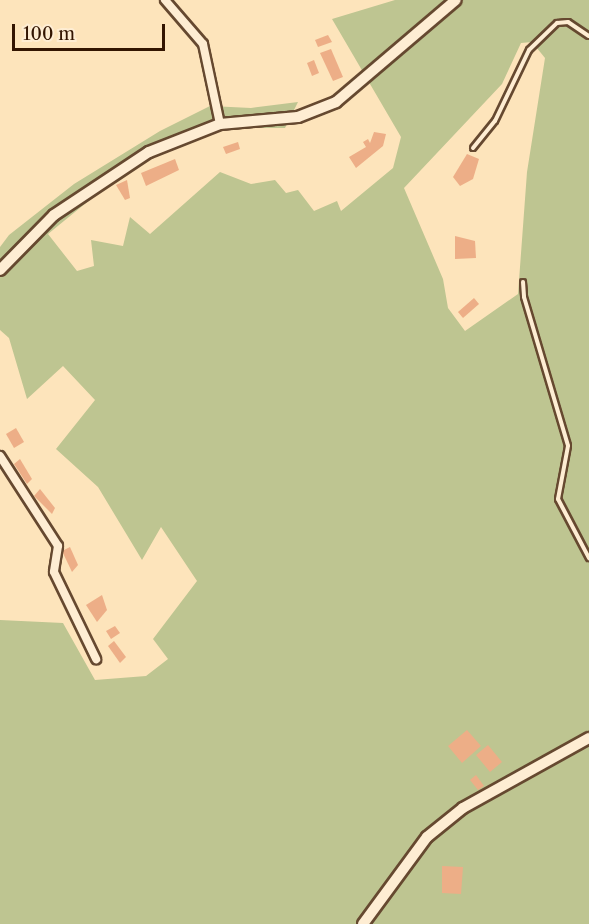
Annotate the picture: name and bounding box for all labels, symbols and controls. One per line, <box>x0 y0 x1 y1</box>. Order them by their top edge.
scale bar <box>15 12 168 50</box>
text: 100 m <box>23 23 75 45</box>

